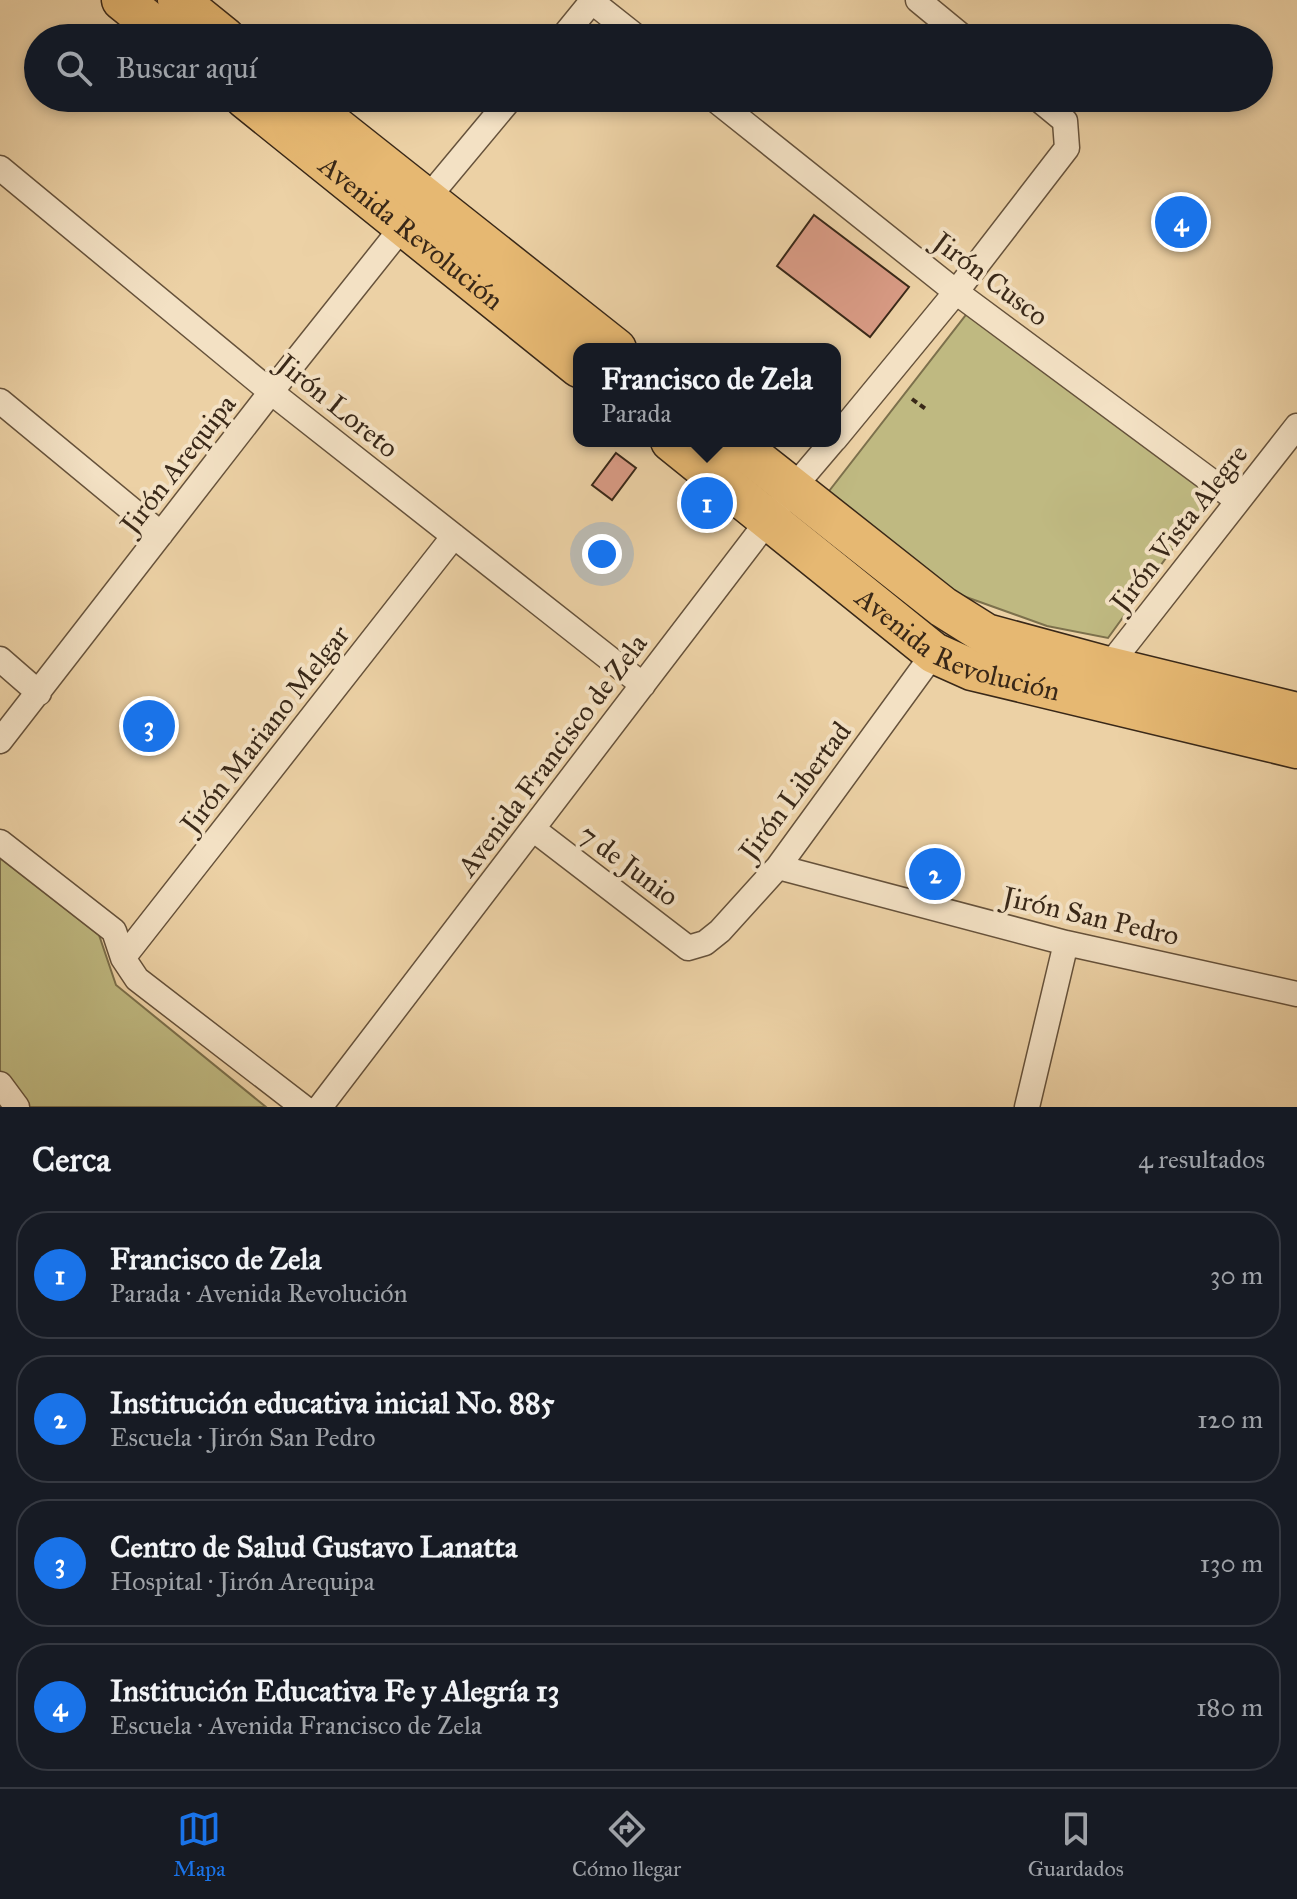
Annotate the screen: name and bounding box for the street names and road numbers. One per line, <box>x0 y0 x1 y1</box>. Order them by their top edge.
street label: Avenida Revolución <box>312 147 511 317</box>
street label: Jirón Cusco <box>924 223 1056 334</box>
street label: Jirón Loreto <box>268 345 406 466</box>
street label: Jirón Arequipa <box>111 387 243 543</box>
street label: Jirón Vista Alegre <box>1101 437 1255 621</box>
street label: Avenida Revolución <box>848 579 1064 708</box>
street label: Jirón Mariano Melgar <box>171 618 357 842</box>
street label: Avenida Francisco de Zela <box>449 627 655 884</box>
street label: Jirón Libertad <box>730 715 859 870</box>
street label: 7 de Junio <box>572 816 686 914</box>
street label: Jirón San Pedro <box>997 878 1182 953</box>

